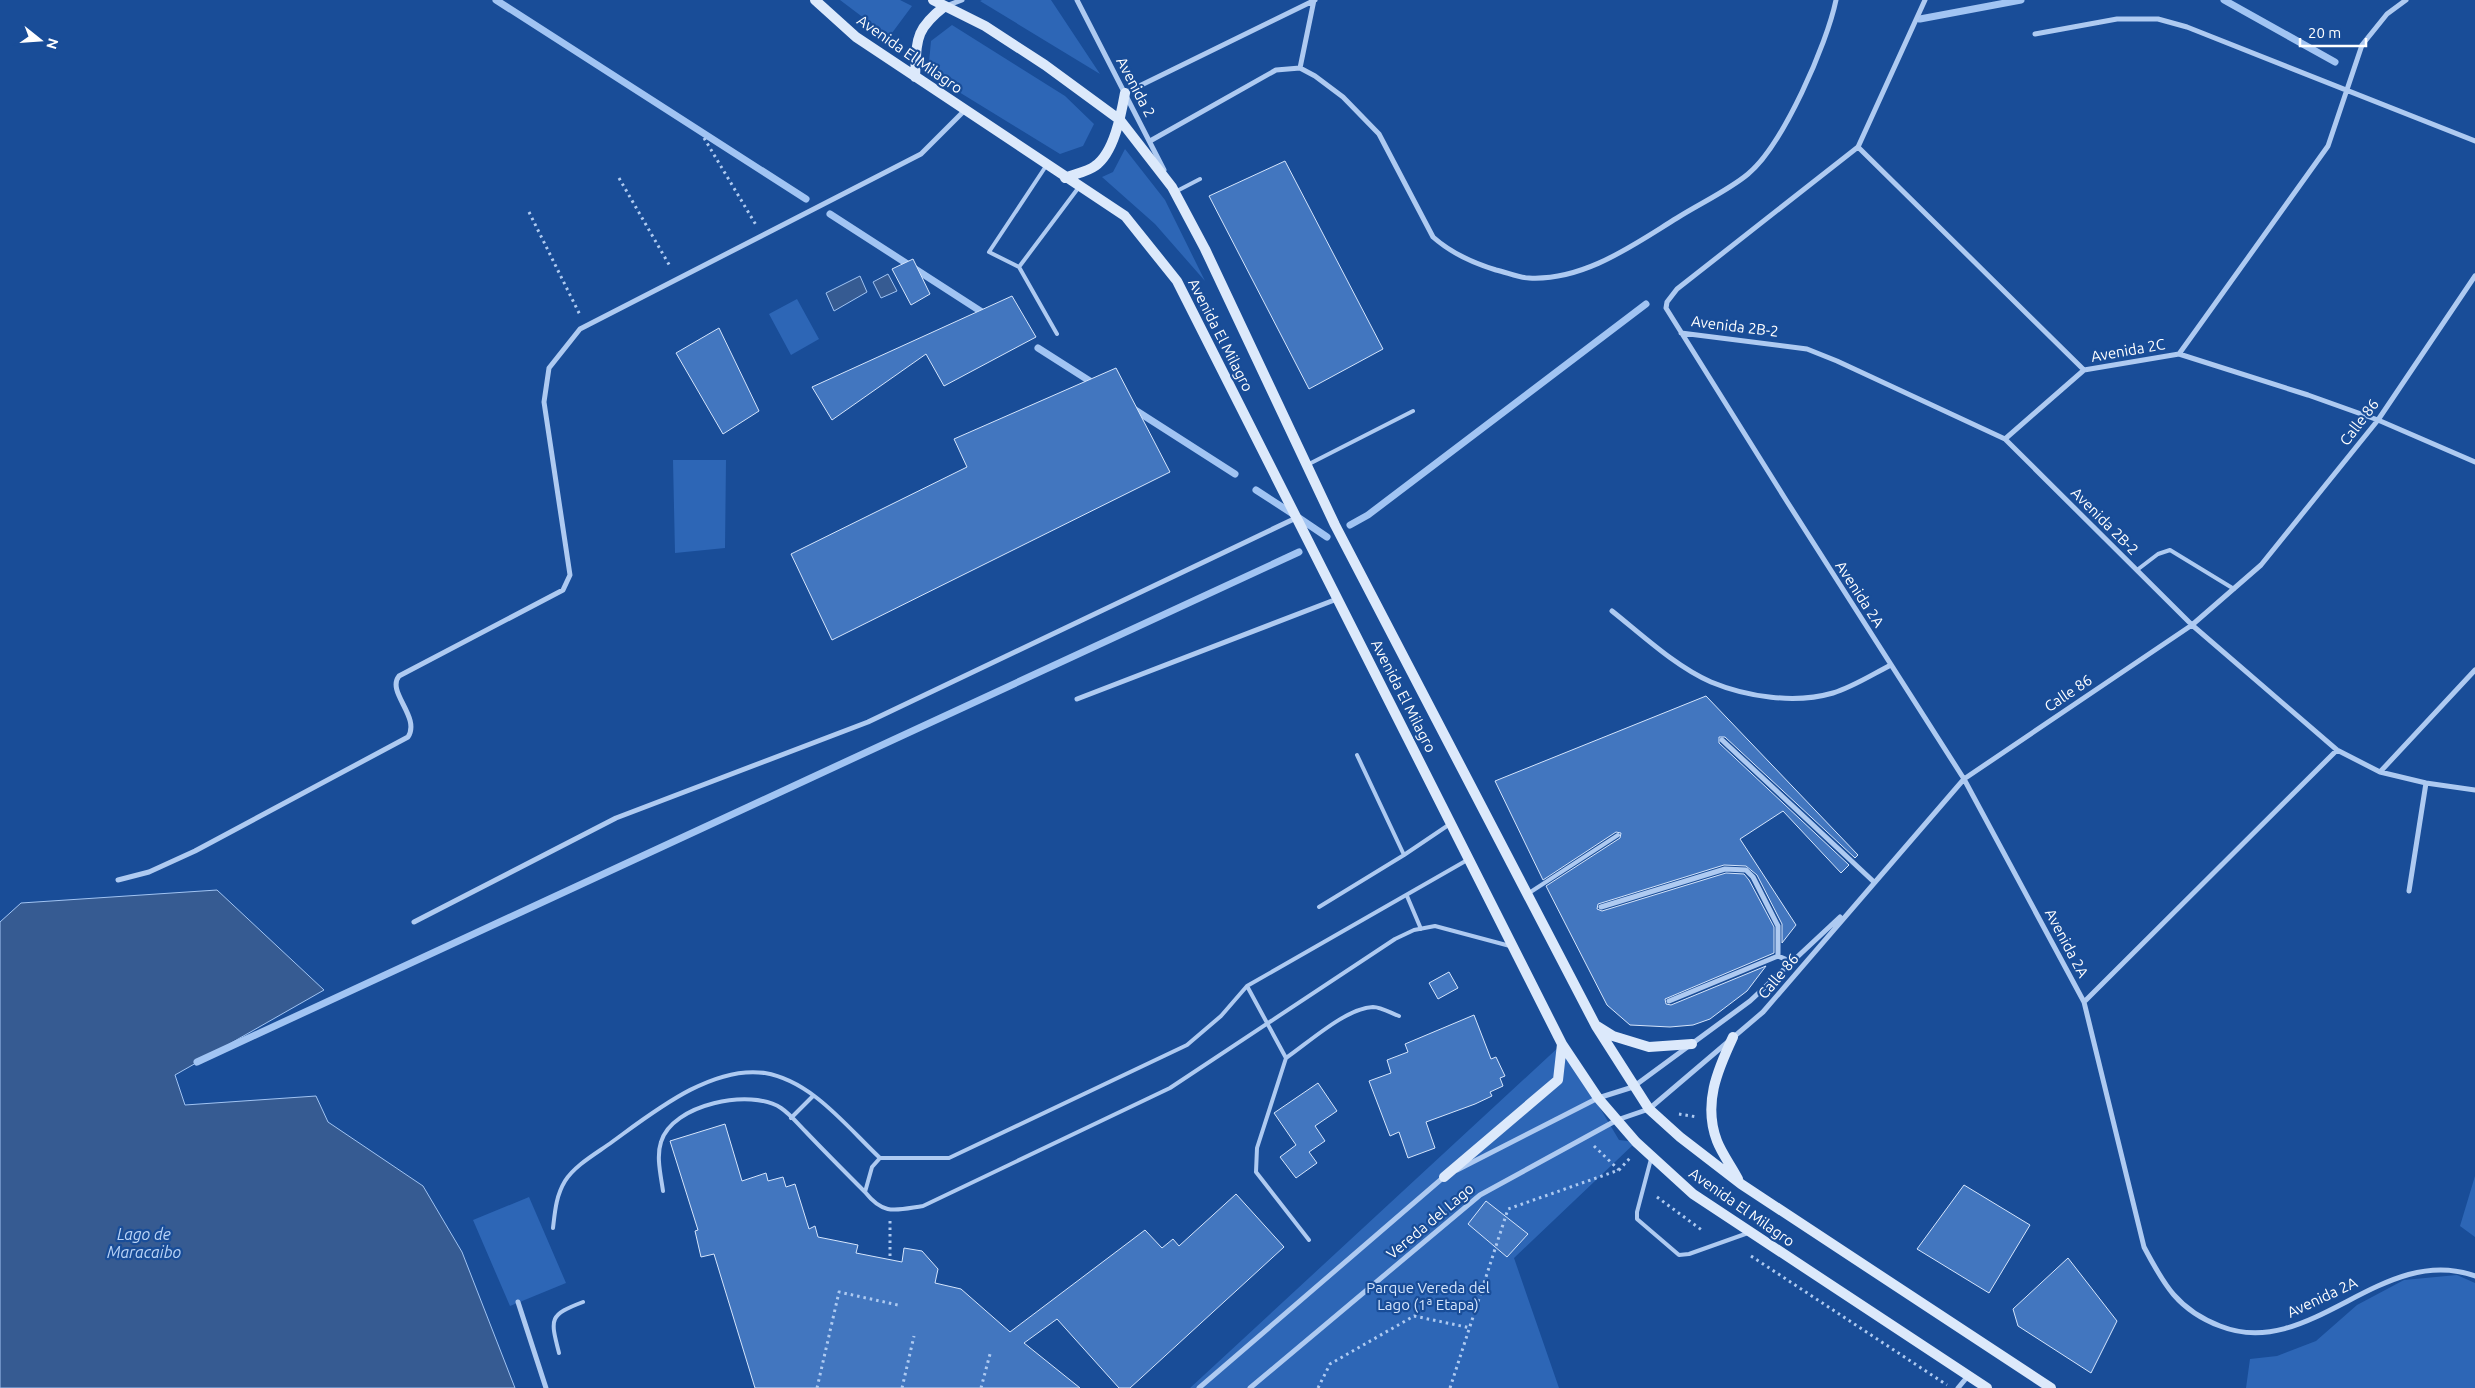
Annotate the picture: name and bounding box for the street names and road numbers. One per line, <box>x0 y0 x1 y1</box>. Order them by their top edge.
street label: Avenida El Milagro <box>854 11 966 97</box>
street label: Avenida 2 <box>1113 54 1159 120</box>
street label: Avenida El Milagro <box>1185 276 1257 394</box>
street label: Avenida 2B-2 <box>1690 312 1780 340</box>
street label: Avenida 2C <box>2090 335 2166 365</box>
street label: Calle 86 <box>2336 396 2382 448</box>
street label: Avenida 2B-2 <box>2068 484 2142 558</box>
street label: Avenida 2A <box>1832 558 1888 630</box>
street label: Avenida El Milagro <box>1368 637 1440 755</box>
street label: Calle 86 <box>2041 671 2095 715</box>
street label: Avenida 2A <box>2042 906 2092 981</box>
street label: Calle 86 <box>1754 950 1802 1002</box>
street label: Avenida El Milagro <box>1686 1164 1798 1250</box>
street label: Vereda del Lago <box>1383 1180 1477 1262</box>
street label: Avenida 2A <box>2284 1273 2360 1321</box>

